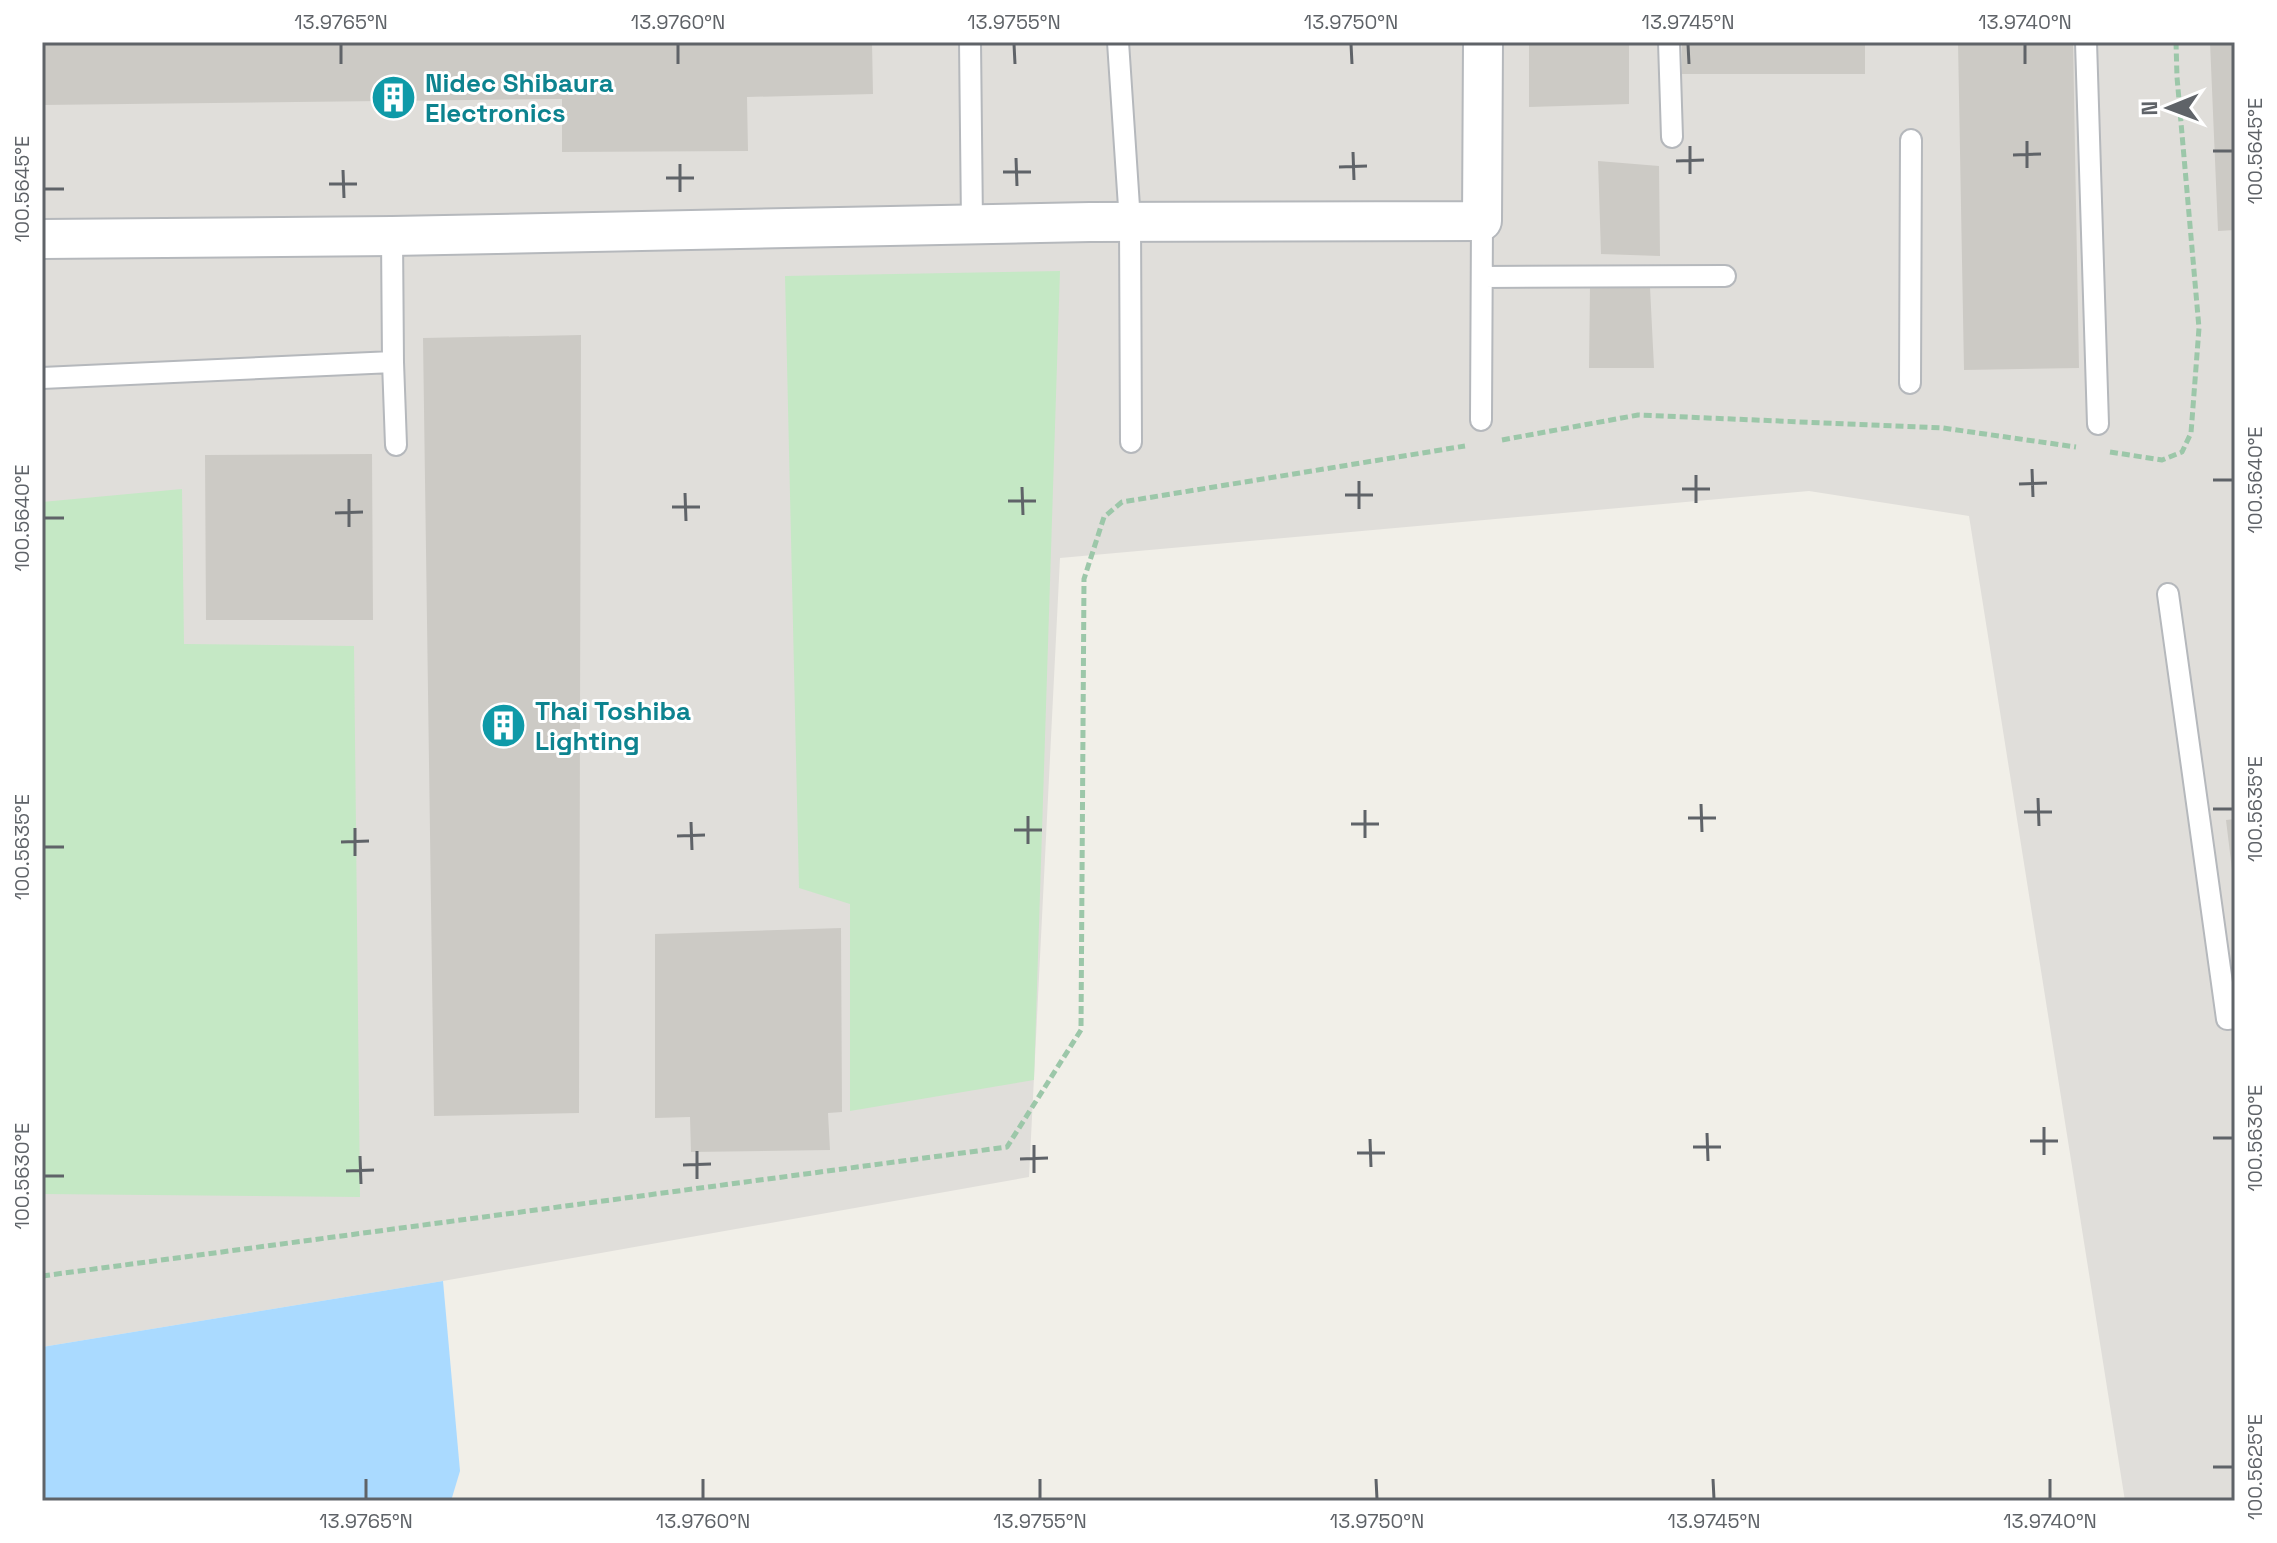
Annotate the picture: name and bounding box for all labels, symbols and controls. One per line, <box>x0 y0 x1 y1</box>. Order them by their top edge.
text: 13.9765°N <box>294 9 388 35</box>
text: 13.9760°N <box>631 9 725 35</box>
text: 13.9755°N <box>967 9 1061 35</box>
text: 13.9750°N <box>1304 9 1398 35</box>
text: 13.9745°N <box>1642 9 1734 35</box>
text: 13.9740°N <box>1978 9 2072 35</box>
place label: Nidec Shibaura Electronics <box>425 66 614 130</box>
north arrow <box>2129 68 2209 148</box>
building icon: Nidec Shibaura Electronics <box>370 74 418 122</box>
text: 100.5645°E <box>2242 98 2268 204</box>
text: N <box>2135 101 2163 116</box>
text: 100.5645°E <box>9 136 35 242</box>
text: 100.5640°E <box>2242 426 2268 534</box>
text: 100.5640°E <box>9 464 35 572</box>
place label: Thai Toshiba Lighting <box>535 694 691 758</box>
building icon: Thai Toshiba Lighting <box>480 702 528 750</box>
text: 100.5635°E <box>2242 756 2268 862</box>
text: 100.5635°E <box>9 794 35 900</box>
text: 100.5630°E <box>2242 1085 2268 1191</box>
text: 100.5630°E <box>9 1123 35 1229</box>
text: 100.5625°E <box>2242 1414 2268 1520</box>
text: 13.9765°N <box>319 1508 413 1534</box>
text: 13.9760°N <box>656 1508 750 1534</box>
text: 13.9755°N <box>993 1508 1087 1534</box>
text: 13.9750°N <box>1330 1508 1424 1534</box>
text: 13.9745°N <box>1668 1508 1760 1534</box>
text: 13.9740°N <box>2003 1508 2097 1534</box>

